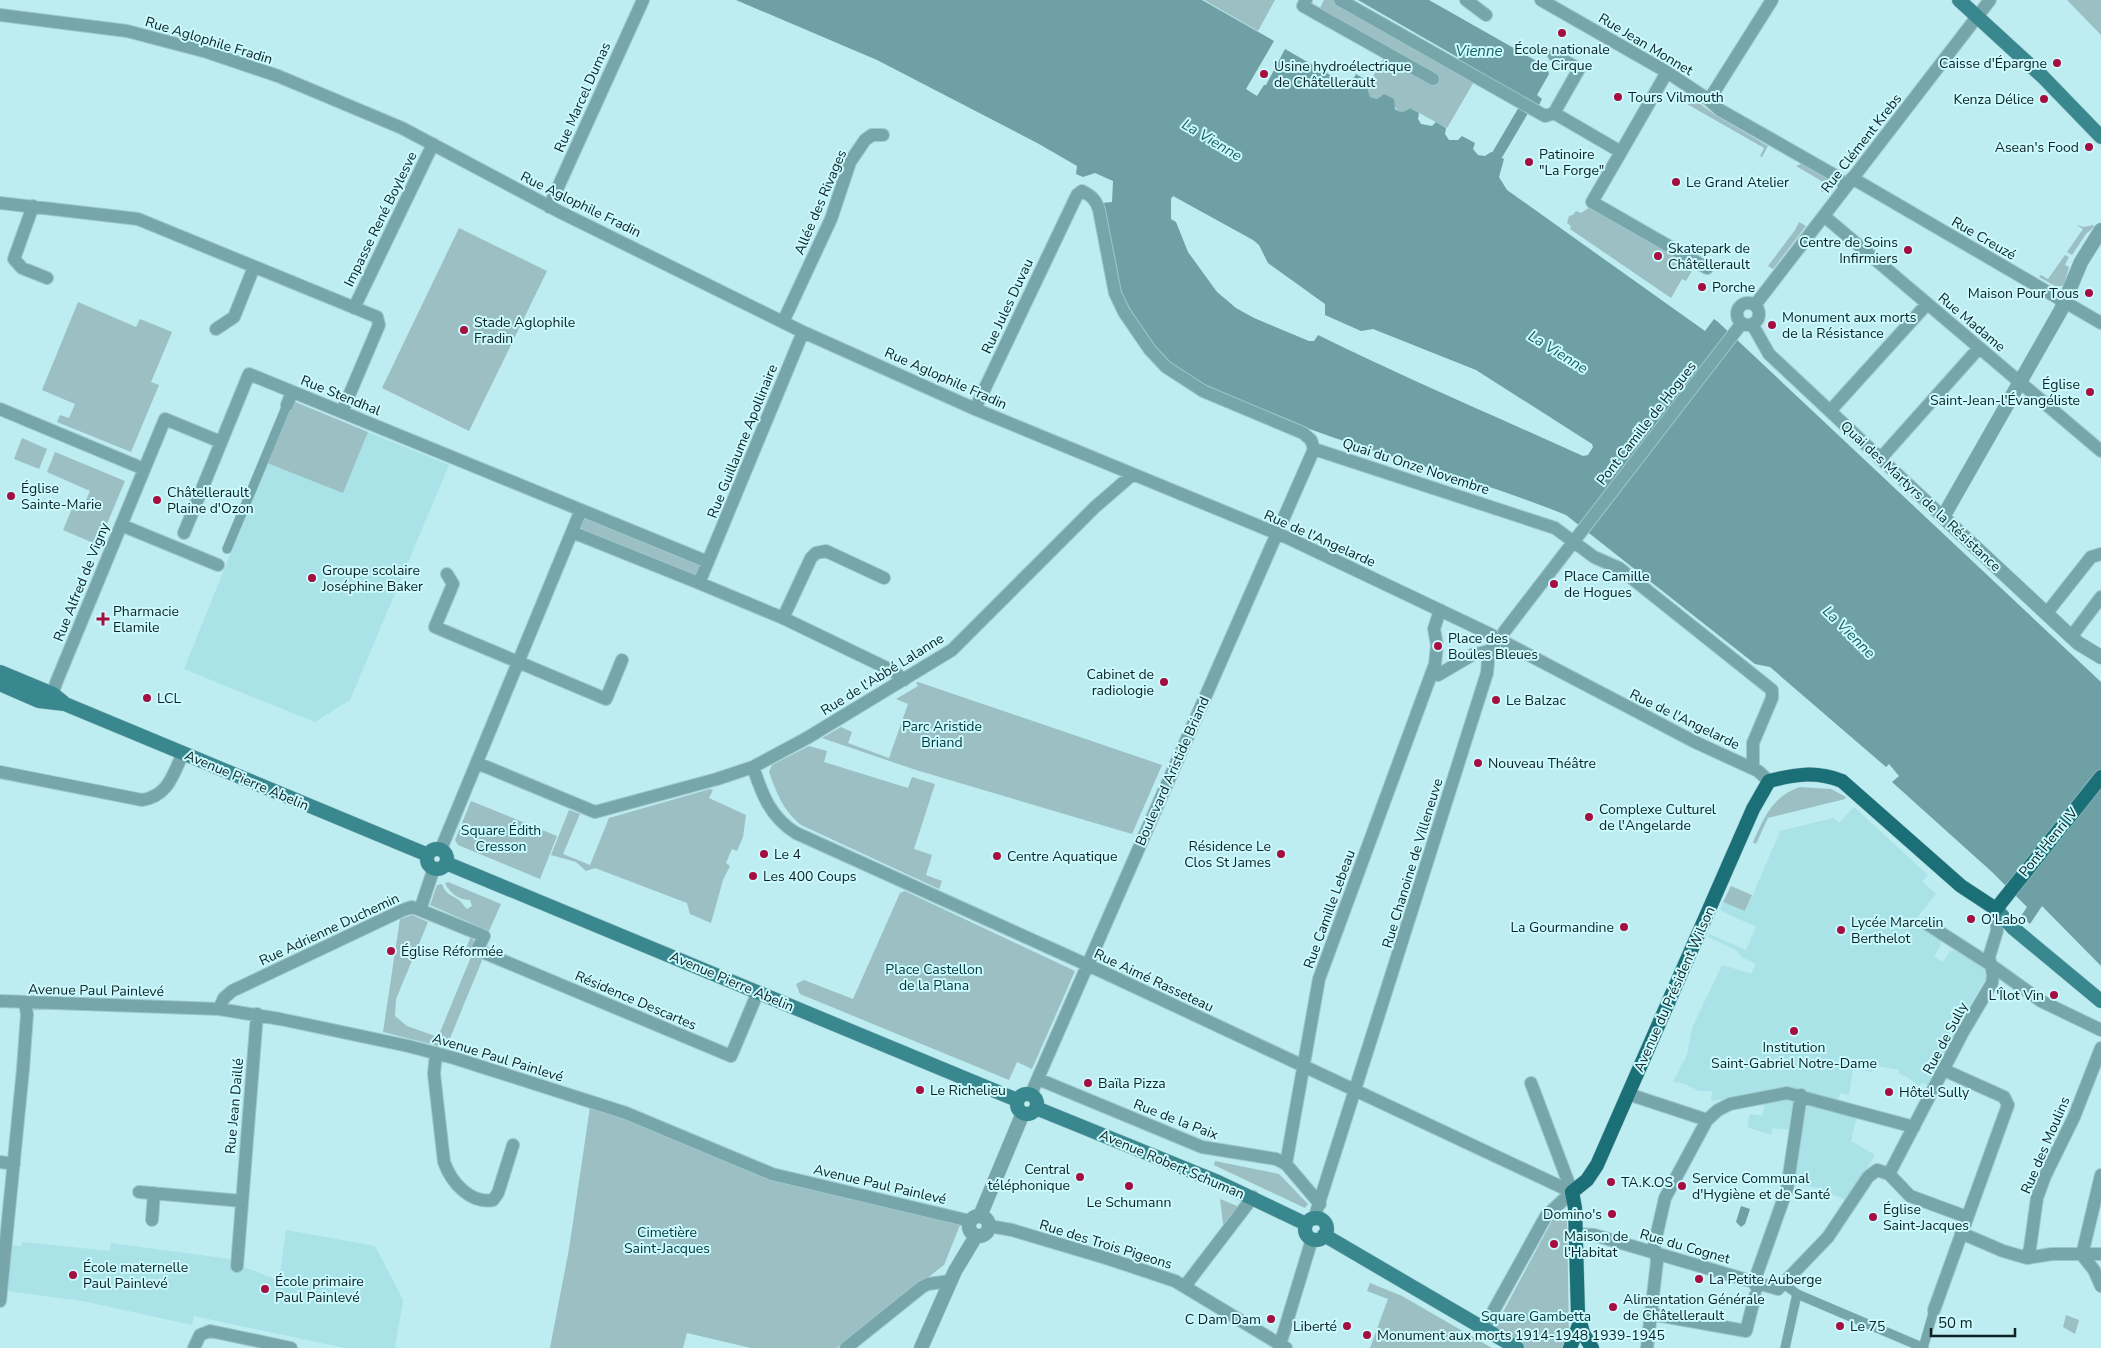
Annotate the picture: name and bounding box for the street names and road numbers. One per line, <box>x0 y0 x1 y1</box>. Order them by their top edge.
street label: Rue Jean Monnet <box>1595 9 1697 80</box>
street label: Rue Aglophile Fradin <box>143 12 275 69</box>
street label: Rue Marcel Dumas <box>550 39 615 155</box>
street label: Rue Clément Krebs <box>1817 90 1906 197</box>
street label: Allée des Rivages <box>790 147 851 258</box>
street label: Impasse René Boylesve <box>339 148 421 290</box>
street label: Rue Aglophile Fradin <box>517 167 644 242</box>
street label: Rue Creuzé <box>1948 212 2020 265</box>
street label: Rue Jules Duvau <box>977 255 1038 357</box>
street label: Rue Madame <box>1934 289 2009 356</box>
street label: Rue Aglophile Fradin <box>882 343 1010 414</box>
street label: Pont Camille de Hogues <box>1592 357 1701 489</box>
street label: Rue Guillaume Apollinaire <box>703 361 782 521</box>
street label: Rue Stendhal <box>298 371 384 420</box>
street label: Quai des Martyrs de la Résistance <box>1836 417 2005 576</box>
street label: Quai du Onze Novembre <box>1340 434 1492 499</box>
street label: Rue de l'Angelarde <box>1261 505 1379 572</box>
street label: Rue Alfred de Vigny <box>49 519 114 644</box>
street label: Rue de l'Abbé Lalanne <box>817 629 947 720</box>
street label: Rue de l'Angelarde <box>1627 685 1743 754</box>
street label: Boulevard Aristide Briand <box>1131 694 1214 849</box>
street label: Avenue Pierre Abelin <box>182 746 312 815</box>
street label: Rue Chanoine de Villeneuve <box>1378 776 1447 950</box>
street label: Pont Henri IV <box>2015 803 2082 881</box>
street label: Rue Camille Lebeau <box>1299 847 1360 971</box>
street label: Rue Adrienne Duchemin <box>256 889 402 970</box>
street label: Avenue du Président Wilson <box>1629 903 1720 1075</box>
street label: Rue Aimé Rasseteau <box>1091 944 1217 1017</box>
street label: Avenue Pierre Abelin <box>667 947 797 1016</box>
street label: Résidence Descartes <box>572 966 700 1035</box>
street label: Avenue Paul Painlevé <box>28 980 164 1001</box>
street label: Rue de Sully <box>1918 998 1973 1078</box>
street label: Avenue Paul Painlevé <box>430 1029 566 1086</box>
street label: Rue Jean Daillé <box>221 1057 248 1155</box>
street label: Rue des Moulins <box>2016 1093 2075 1197</box>
street label: Rue de la Paix <box>1131 1095 1221 1145</box>
street label: Avenue Robert Schuman <box>1096 1125 1247 1204</box>
street label: Avenue Paul Painlevé <box>812 1160 948 1209</box>
street label: Rue des Trois Pigeons <box>1037 1215 1175 1274</box>
street label: Rue du Cognet <box>1637 1225 1732 1268</box>

